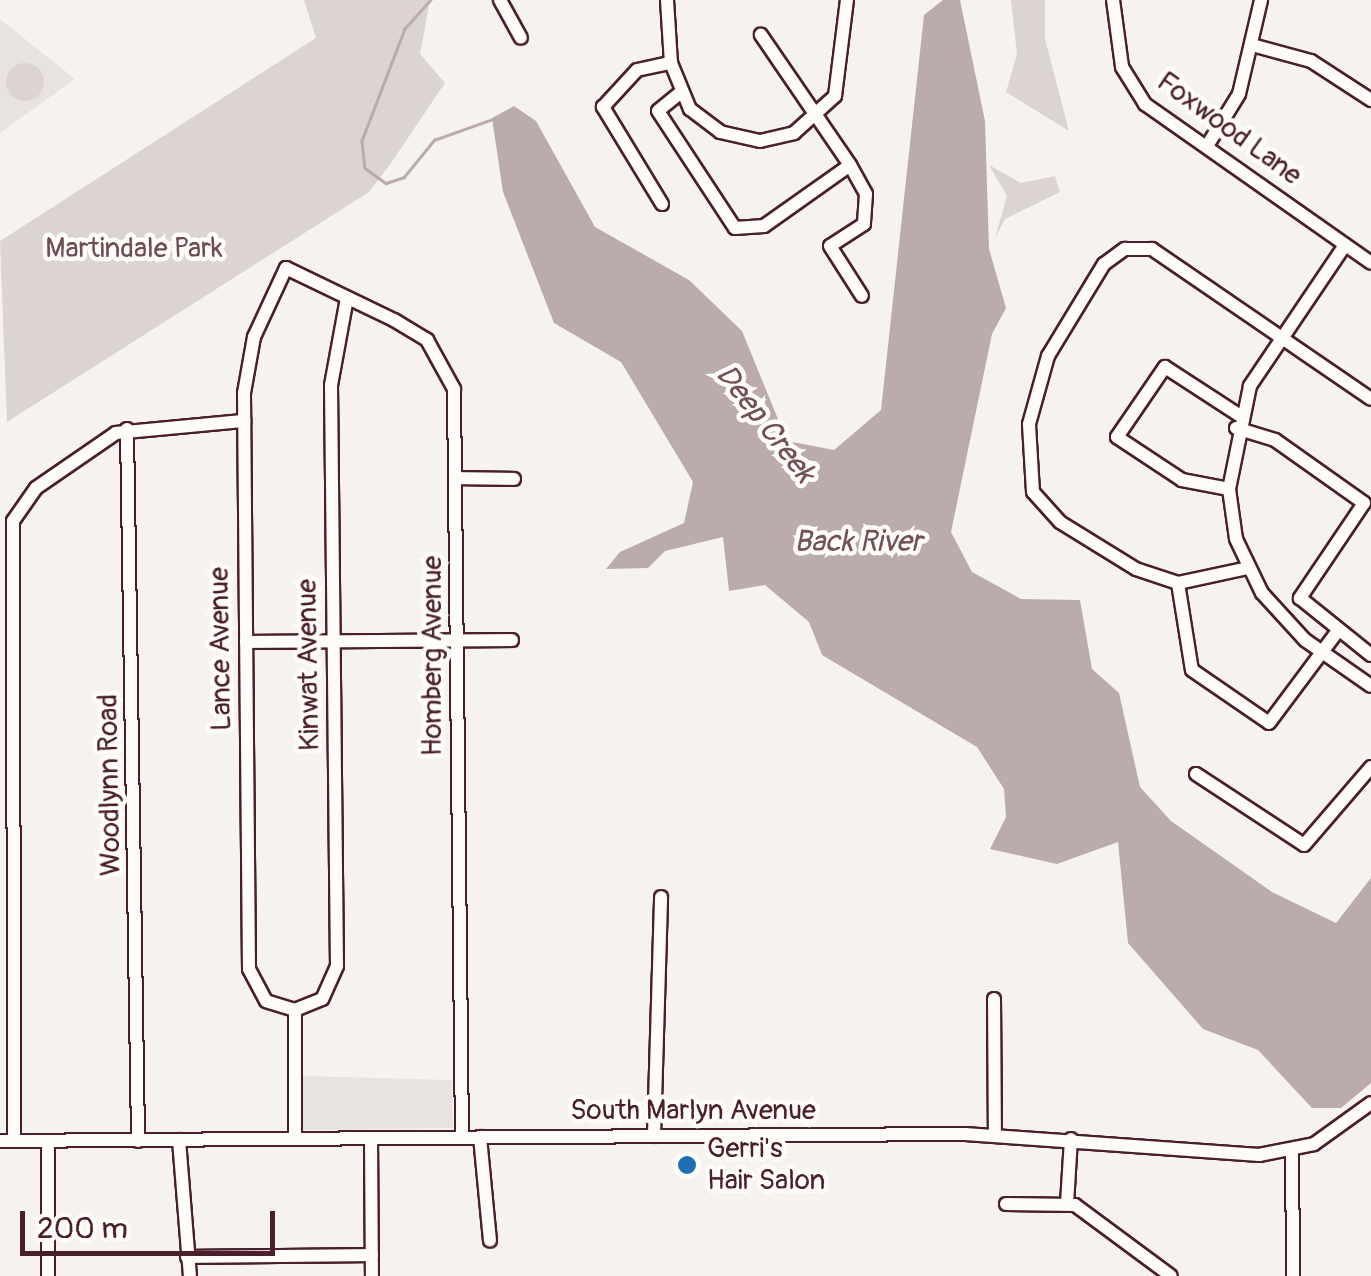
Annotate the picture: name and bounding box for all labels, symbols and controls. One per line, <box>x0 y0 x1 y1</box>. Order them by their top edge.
street label: Foxwood Lane <box>1150 65 1308 193</box>
park label: Martindale Park <box>45 232 223 266</box>
water label: Deep Creek <box>708 358 822 490</box>
water label: Back River <box>794 524 922 560</box>
street label: Homberg Avenue <box>416 556 450 756</box>
street label: Lance Avenue <box>203 567 239 731</box>
street label: Kinwat Avenue <box>291 579 327 751</box>
street label: Woodlynn Road <box>92 694 128 876</box>
street label: South Marlyn Avenue <box>570 1094 816 1128</box>
place label: Gerri's Hair Salon <box>707 1132 825 1198</box>
marker: Gerri's Hair Salon <box>676 1154 698 1176</box>
scale bar <box>25 1191 280 1253</box>
text: 200 m <box>37 1210 128 1247</box>

